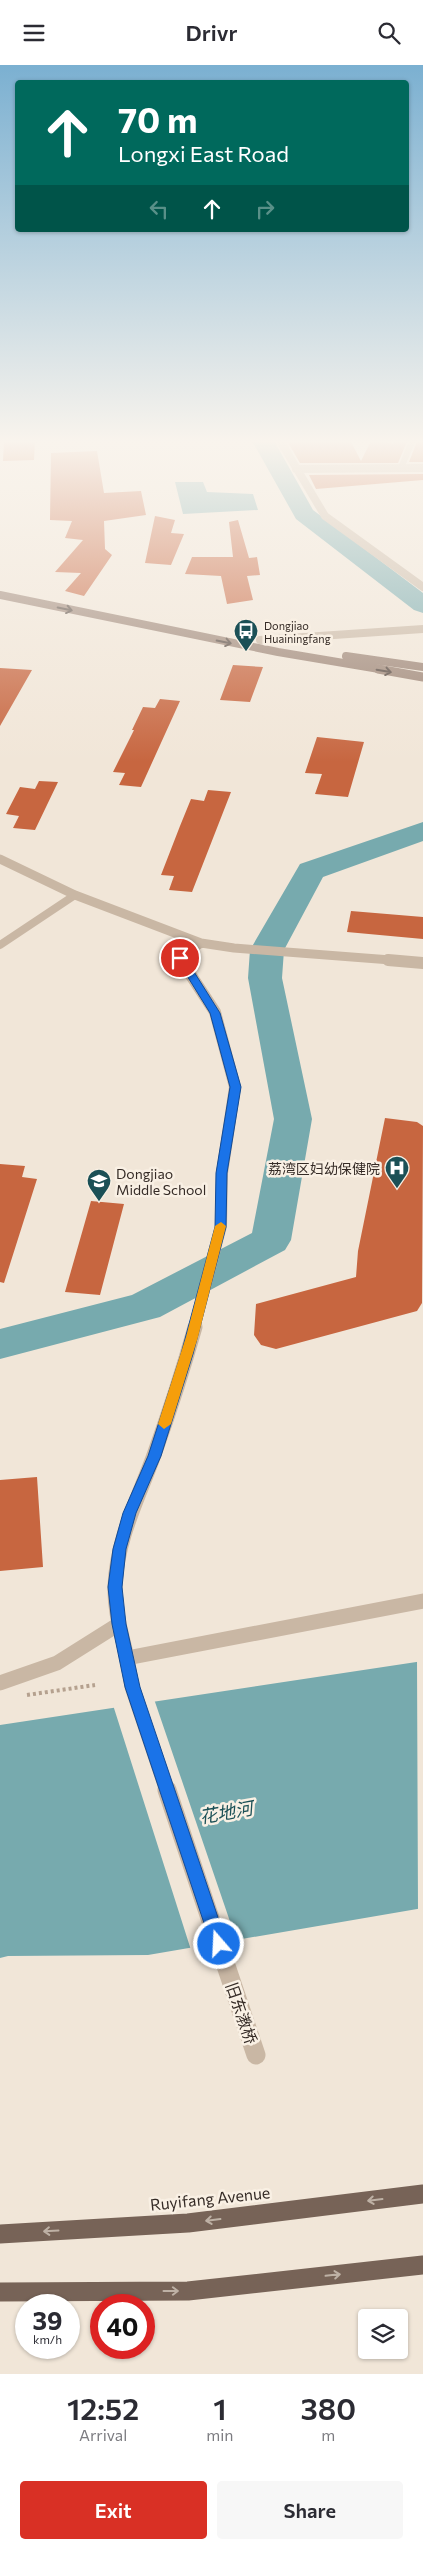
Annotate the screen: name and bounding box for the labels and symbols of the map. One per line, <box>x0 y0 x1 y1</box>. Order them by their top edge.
one-way arrow <box>56 605 72 615</box>
bus stop icon: Dongjiao Huainingfang <box>233 618 259 652</box>
place label: Dongjiao Huainingfang <box>264 619 331 645</box>
one-way arrow <box>216 638 232 647</box>
one-way arrow <box>376 666 392 676</box>
pin <box>159 937 201 979</box>
hospital icon: 荔湾区妇幼保健院 <box>384 1155 410 1189</box>
place label: 荔湾区妇幼保健院 <box>268 1160 380 1177</box>
place label: Dongjiao Middle School <box>116 1165 206 1198</box>
school or university icon: Dongjiao Middle School <box>86 1168 112 1202</box>
water label: 花地河 <box>198 1796 257 1828</box>
position arrow <box>192 1917 244 1969</box>
street label: 旧东漖桥 <box>223 1980 261 2046</box>
street label: Ruyifang Avenue <box>149 2182 271 2214</box>
one-way arrow <box>367 2195 383 2205</box>
one-way arrow <box>206 2215 222 2225</box>
one-way arrow <box>44 2227 60 2236</box>
one-way arrow <box>325 2270 341 2280</box>
one-way arrow <box>162 2286 179 2296</box>
speed limit sign: 40 <box>90 2294 155 2359</box>

